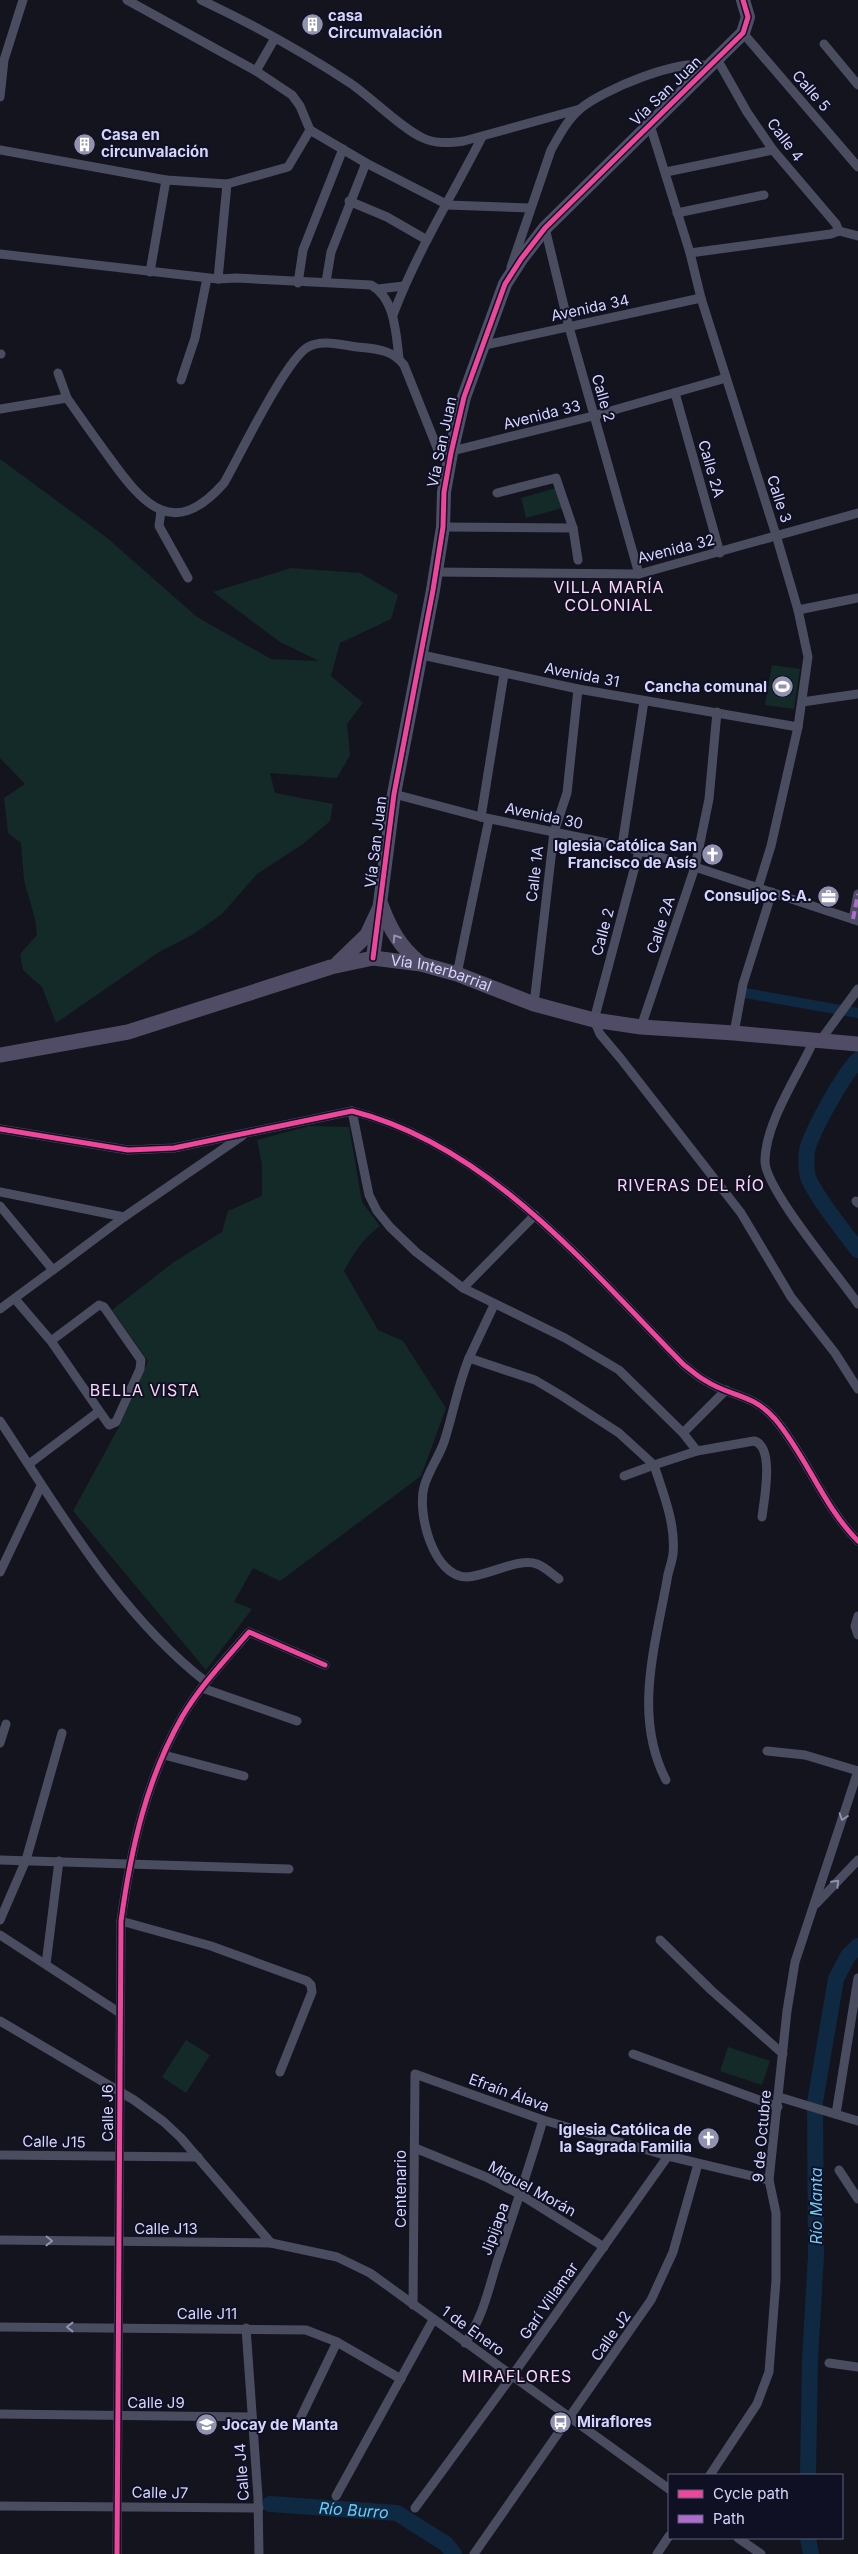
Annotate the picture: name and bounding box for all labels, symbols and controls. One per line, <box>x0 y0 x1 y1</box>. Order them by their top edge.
place label: casa Circumvalación <box>328 6 442 42</box>
building icon: casa Circumvalación <box>300 13 324 37</box>
street label: Vía San Juan <box>626 52 706 130</box>
street label: Calle 5 <box>788 66 835 115</box>
street label: Calle 4 <box>763 114 808 165</box>
place label: Casa en circunvalación <box>101 125 209 161</box>
building icon: Casa en circunvalación <box>73 132 97 156</box>
street label: Avenida 34 <box>549 290 631 325</box>
street label: Calle 2 <box>588 372 619 424</box>
street label: Vía San Juan <box>423 395 460 489</box>
street label: Avenida 33 <box>501 396 583 433</box>
street label: Calle 2A <box>694 438 729 500</box>
street label: Calle 3 <box>763 473 796 525</box>
street label: Avenida 32 <box>635 530 716 567</box>
district label: VILLA MARÍA COLONIAL <box>553 577 665 615</box>
street label: Avenida 31 <box>543 658 621 691</box>
sports icon: Cancha comunal <box>771 675 795 699</box>
place label: Cancha comunal <box>644 677 767 696</box>
street label: Vía San Juan <box>360 795 391 889</box>
street label: Avenida 30 <box>503 798 585 833</box>
place label: Iglesia Católica San Francisco de Asís <box>554 836 697 872</box>
church icon: Iglesia Católica San Francisco de Asís <box>701 843 725 867</box>
street label: Calle 1A <box>522 845 547 903</box>
office icon: Consuljoc S.A. <box>816 884 840 908</box>
place label: Consuljoc S.A. <box>704 886 812 905</box>
street label: Calle 2A <box>642 894 679 956</box>
street label: Calle 2 <box>587 906 618 958</box>
one-way arrow <box>393 934 403 943</box>
street label: Vía Interbarrial <box>389 950 494 996</box>
district label: RIVERAS DEL RÍO <box>617 1175 765 1195</box>
district label: BELLA VISTA <box>90 1380 200 1400</box>
one-way arrow <box>839 1813 849 1821</box>
one-way arrow <box>830 1880 839 1889</box>
street label: Efraín Álava <box>466 2069 552 2116</box>
street label: Calle J6 <box>98 2084 117 2142</box>
street label: 9 de Octubre <box>748 2089 775 2183</box>
place label: Iglesia Católica de la Sagrada Familia <box>558 2120 692 2156</box>
church icon: Iglesia Católica de la Sagrada Familia <box>696 2127 720 2151</box>
street label: Calle J15 <box>22 2131 86 2152</box>
street label: Centenario <box>391 2150 410 2228</box>
street label: Miguel Morán <box>485 2157 579 2220</box>
water label: Río Manta <box>806 2167 826 2244</box>
street label: Jipijapa <box>476 2200 513 2258</box>
street label: Calle J13 <box>134 2219 198 2238</box>
one-way arrow <box>45 2236 53 2246</box>
street label: Garí Villamar <box>515 2258 582 2343</box>
street label: 1 de Enero <box>438 2301 509 2360</box>
street label: Calle J11 <box>177 2304 237 2323</box>
street label: Calle J2 <box>586 2307 635 2365</box>
one-way arrow <box>65 2322 73 2332</box>
district label: MIRAFLORES <box>462 2366 572 2386</box>
street label: Calle J9 <box>127 2393 185 2412</box>
bus stop icon: Miraflores <box>549 2410 573 2434</box>
place label: Miraflores <box>577 2412 652 2431</box>
school or university icon: Jocay de Manta <box>194 2413 218 2437</box>
place label: Jocay de Manta <box>222 2415 338 2434</box>
street label: Calle J4 <box>230 2443 253 2502</box>
legend <box>668 2474 843 2539</box>
street label: Calle J7 <box>132 2483 189 2502</box>
text: Cycle path <box>713 2484 789 2503</box>
water label: Río Burro <box>318 2497 389 2522</box>
text: Path <box>713 2509 745 2528</box>

